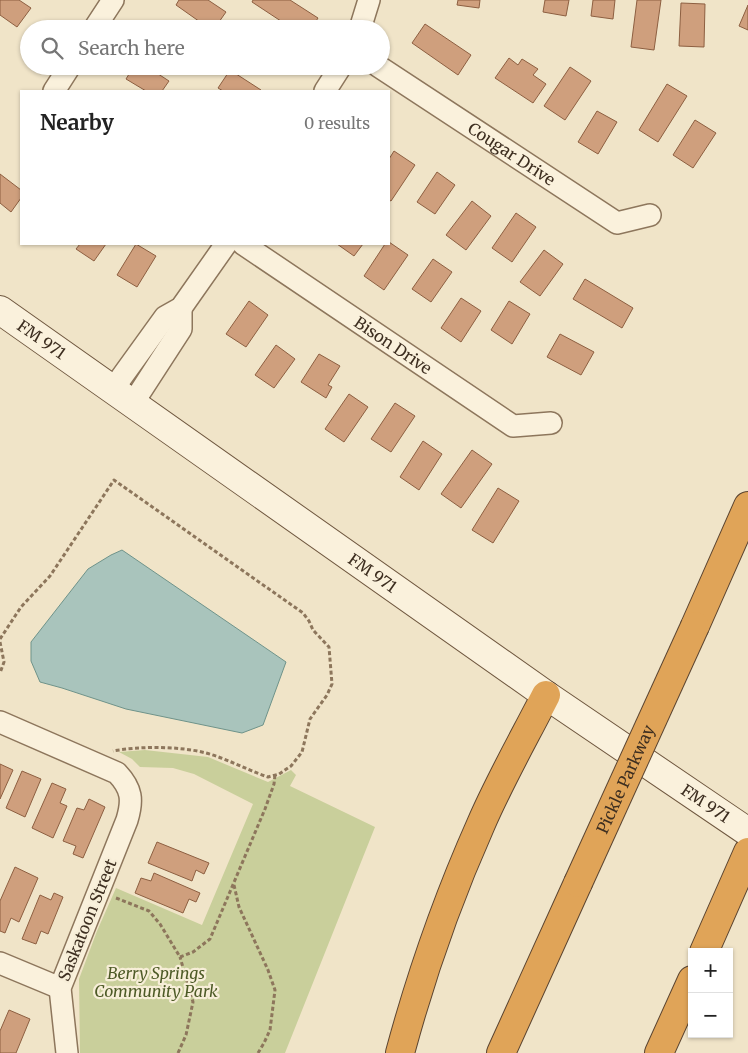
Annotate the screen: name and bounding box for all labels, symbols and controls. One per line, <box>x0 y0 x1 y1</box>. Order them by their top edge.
search box <box>20 20 390 75</box>
icon: search <box>38 34 66 62</box>
text: Search here <box>78 36 185 60</box>
text: Nearby <box>40 109 114 136</box>
text: 0 results <box>304 113 370 133</box>
street label: Cougar Drive <box>464 118 559 190</box>
street label: Bison Drive <box>351 312 436 378</box>
street label: FM 971 <box>14 315 70 363</box>
street label: FM 971 <box>345 549 401 597</box>
street label: Pickle Parkway <box>592 721 659 837</box>
street label: FM 971 <box>677 780 734 827</box>
street label: Saskatoon Street <box>53 855 121 984</box>
map controls <box>688 948 733 1038</box>
button: + <box>688 948 733 993</box>
park label: Berry Springs Community Park <box>94 963 218 1001</box>
button: − <box>688 993 733 1038</box>

